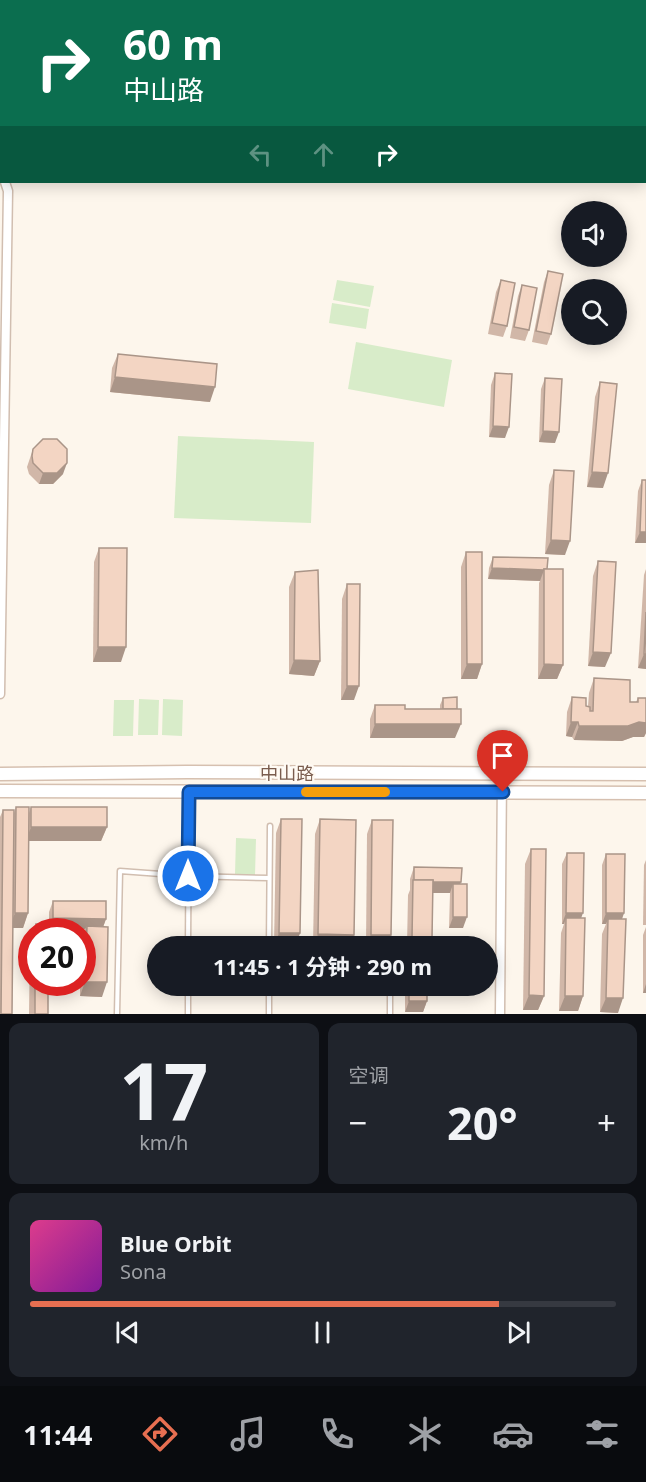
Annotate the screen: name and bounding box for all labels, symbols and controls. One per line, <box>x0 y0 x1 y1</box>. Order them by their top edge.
text: 60 m <box>123 15 223 72</box>
icon: right <box>24 24 102 102</box>
text: 中山路 <box>123 71 204 108</box>
icon: left <box>244 138 277 171</box>
icon: ahead <box>307 138 340 171</box>
icon: right <box>370 138 403 171</box>
map controls <box>561 201 627 345</box>
button: sound <box>561 201 627 267</box>
button: search <box>561 279 627 345</box>
pin <box>477 730 528 792</box>
icon: arrive <box>486 739 519 772</box>
street label: 中山路 <box>260 761 314 785</box>
position arrow <box>156 844 220 908</box>
speed limit sign: 20 <box>18 918 96 996</box>
text: 11:45 · 1 分钟 · 290 m <box>213 951 432 981</box>
text: 17 <box>119 1037 208 1143</box>
text: 空调 <box>349 1062 389 1089</box>
text: 20° <box>447 1092 518 1153</box>
text: − <box>349 1100 367 1145</box>
text: + <box>597 1100 616 1145</box>
text: km/h <box>139 1129 188 1156</box>
text: Blue Orbit <box>120 1228 232 1258</box>
text: Sona <box>120 1258 167 1285</box>
icon: previous <box>111 1316 144 1349</box>
icon: pause <box>306 1316 339 1349</box>
icon: next <box>502 1316 535 1349</box>
icon: directions <box>139 1413 181 1455</box>
icon: music <box>227 1413 269 1455</box>
icon: phone <box>316 1413 358 1455</box>
icon: climate <box>404 1413 446 1455</box>
icon: car <box>492 1413 534 1455</box>
icon: filters <box>581 1413 623 1455</box>
text: 11:44 <box>23 1416 93 1453</box>

